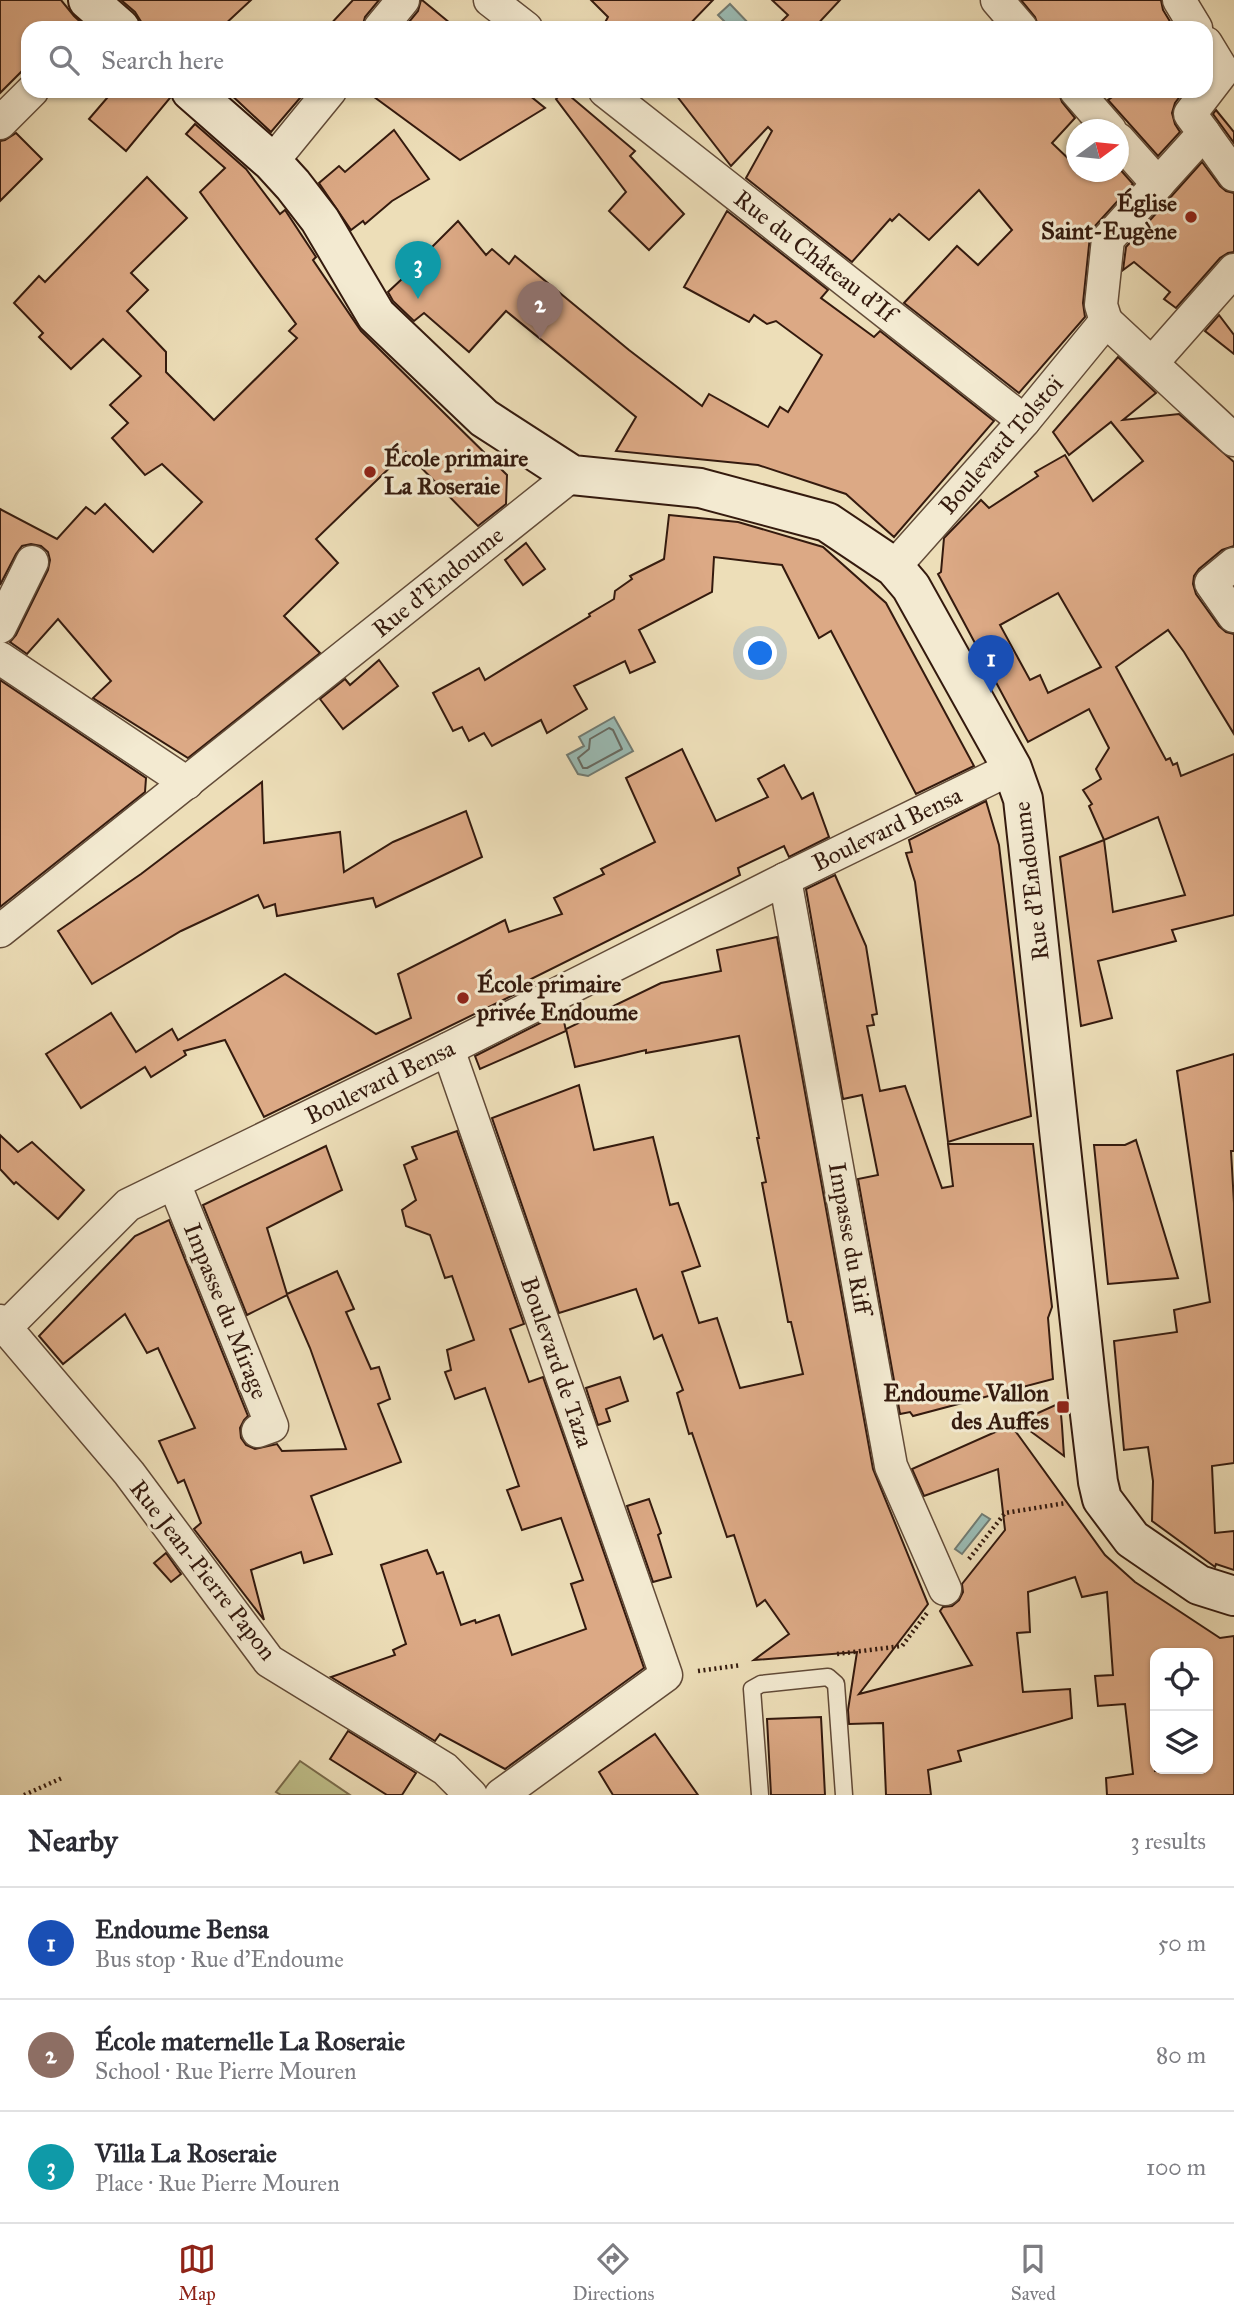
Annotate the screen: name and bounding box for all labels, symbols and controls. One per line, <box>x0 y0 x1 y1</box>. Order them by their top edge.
search box <box>21 21 1213 98</box>
icon: search <box>45 41 83 79</box>
text: Search here <box>101 44 224 76</box>
north arrow <box>1066 119 1129 182</box>
street label: Rue du Château d'If <box>728 183 905 331</box>
place label: Église Saint-Eugène <box>1041 187 1177 246</box>
marker: Église Saint-Eugène <box>1183 209 1199 225</box>
pin: 3 <box>395 241 441 299</box>
pin: 2 <box>517 281 563 339</box>
street label: Boulevard Tolstoï <box>933 369 1070 521</box>
place label: École primaire La Roseraie <box>384 442 528 501</box>
marker: École primaire La Roseraie <box>362 464 378 480</box>
street label: Rue d'Endoume <box>366 520 510 644</box>
pin: 1 <box>968 635 1014 693</box>
your location <box>743 636 777 670</box>
street label: Boulevard Bensa <box>807 779 967 878</box>
street label: Rue d'Endoume <box>1006 800 1056 962</box>
place label: École primaire privée Endoume <box>476 968 638 1027</box>
marker: École primaire privée Endoume <box>455 990 471 1006</box>
street label: Boulevard Bensa <box>300 1032 460 1131</box>
street label: Impasse du Riff <box>822 1160 879 1320</box>
street label: Impasse du Mirage <box>177 1219 275 1403</box>
street label: Boulevard de Taza <box>514 1273 601 1452</box>
place label: Endoume Vallon des Auffes <box>883 1378 1049 1436</box>
marker: Endoume Vallon des Auffes <box>1055 1399 1071 1415</box>
street label: Rue Jean-Pierre Papon <box>123 1474 283 1666</box>
map controls <box>1150 1648 1213 1774</box>
button: locate <box>1150 1648 1213 1711</box>
button: layers <box>1150 1711 1213 1774</box>
text: Nearby <box>28 1823 118 1859</box>
text: 3 results <box>1130 1827 1206 1855</box>
text: Endoume Bensa <box>95 1913 269 1945</box>
text: 1 <box>46 1929 56 1957</box>
text: 50 m <box>1158 1929 1206 1957</box>
text: Bus stop · Rue d'Endoume <box>95 1945 344 1973</box>
text: École maternelle La Roseraie <box>95 2025 405 2057</box>
text: 2 <box>45 2041 57 2069</box>
text: 80 m <box>1156 2041 1206 2069</box>
text: School · Rue Pierre Mouren <box>95 2057 357 2085</box>
text: Villa La Roseraie <box>95 2137 277 2169</box>
text: 3 <box>46 2153 56 2181</box>
text: 100 m <box>1146 2153 1206 2181</box>
text: Place · Rue Pierre Mouren <box>95 2169 340 2197</box>
tab: Map <box>178 2240 216 2305</box>
tab: Directions <box>572 2240 654 2305</box>
tab: Saved <box>1011 2240 1056 2305</box>

